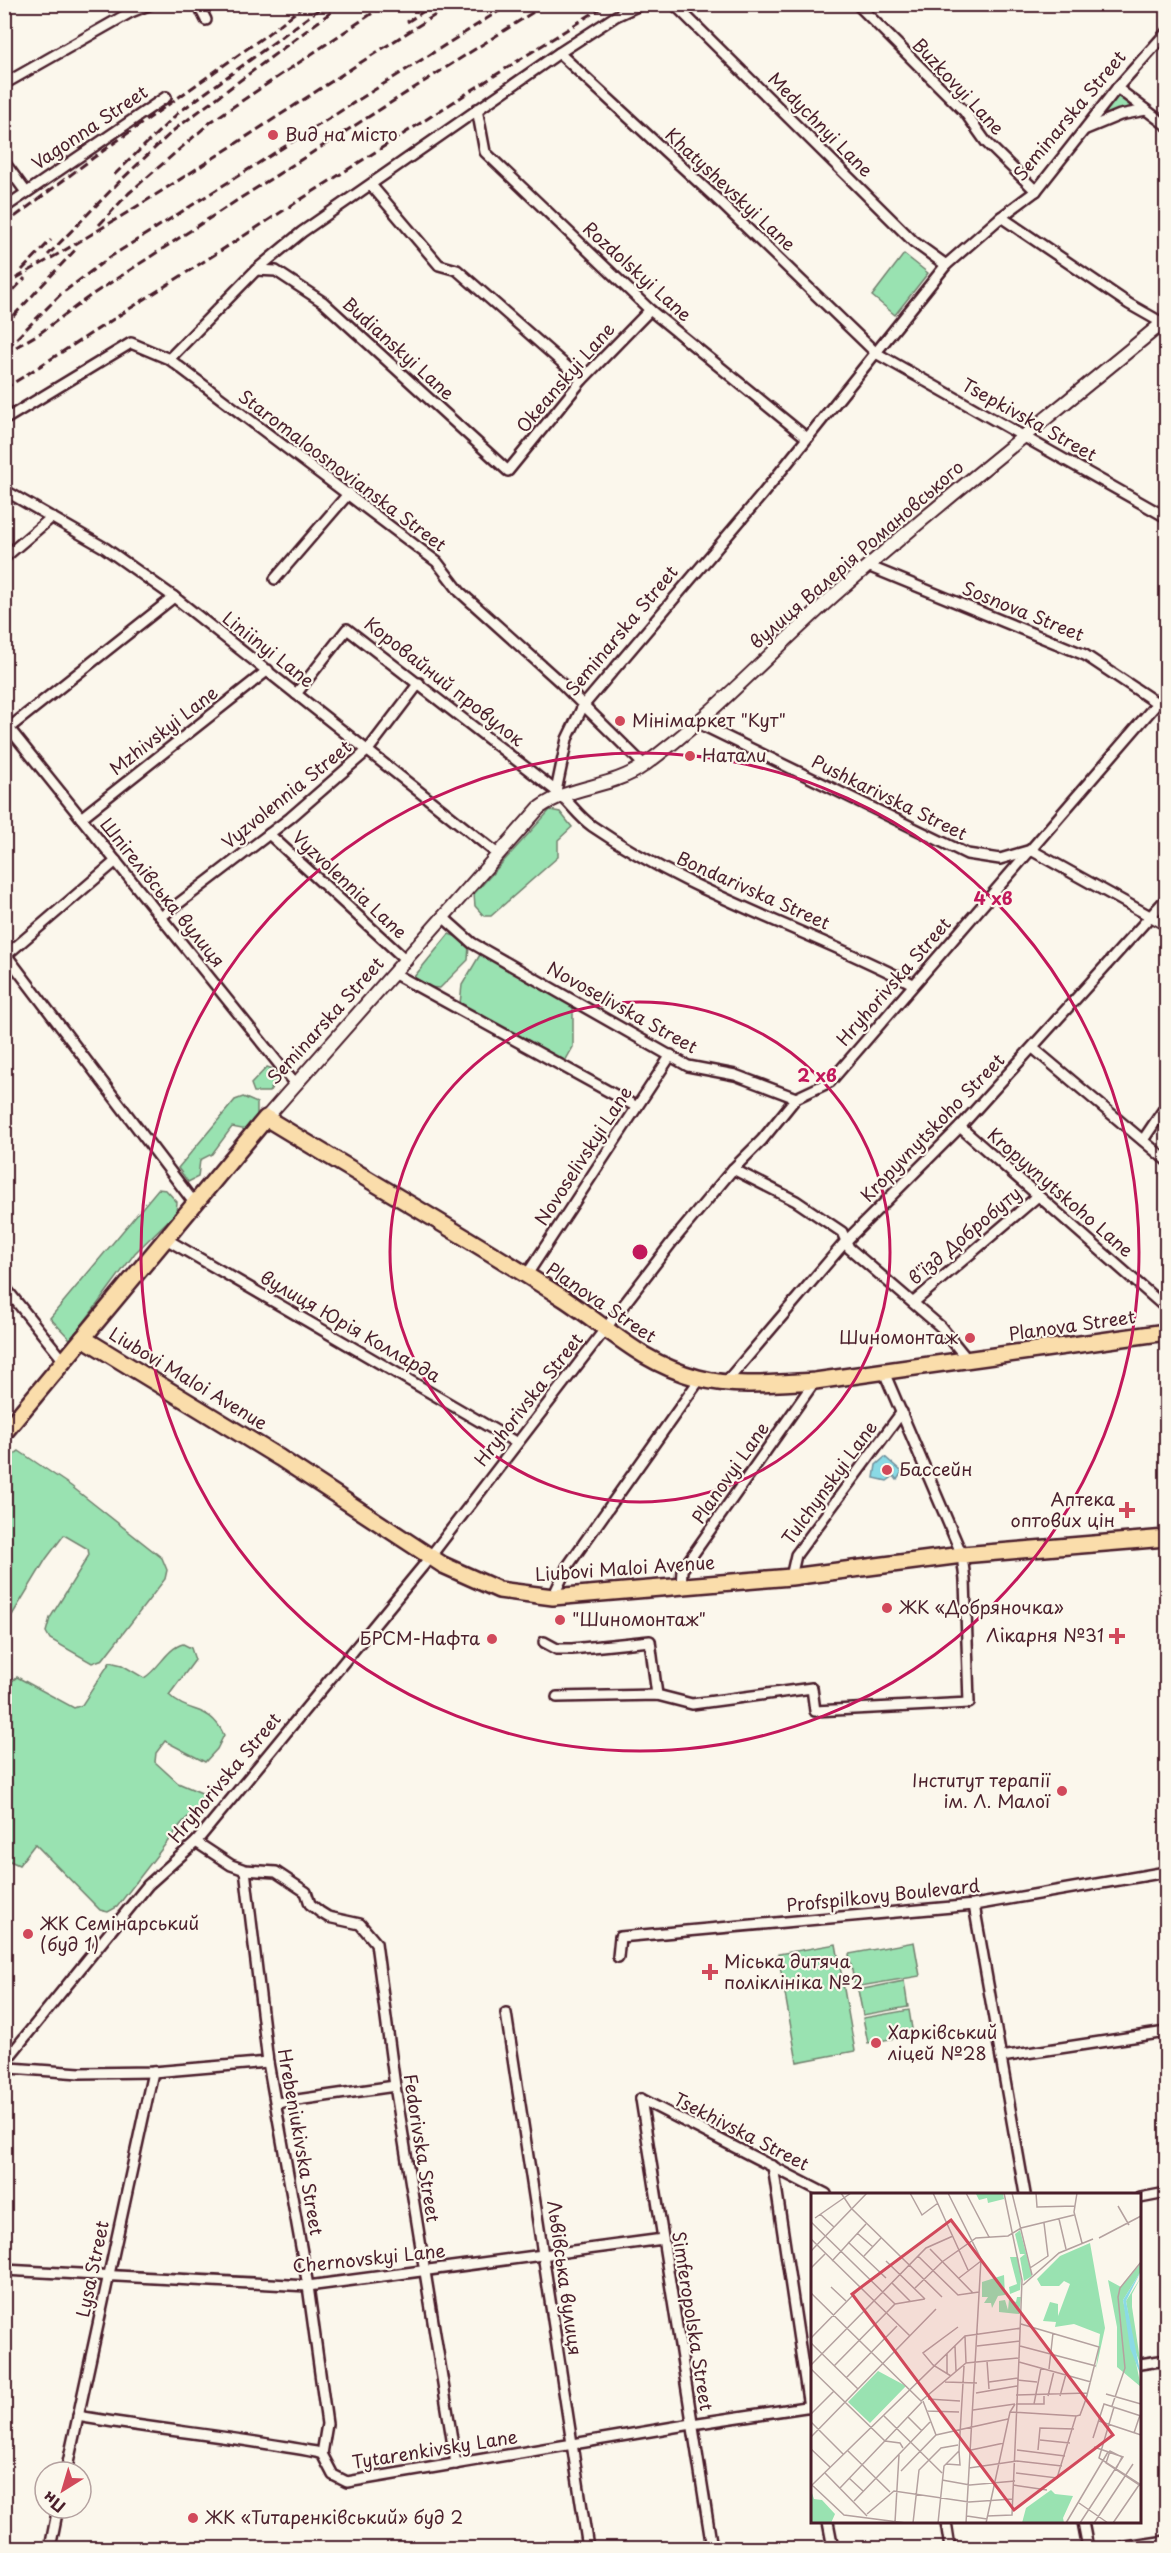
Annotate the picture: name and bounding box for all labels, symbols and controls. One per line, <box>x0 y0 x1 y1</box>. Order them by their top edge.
street label: Buzkovyi Lane <box>907 31 1011 141</box>
street label: Seminarska Street <box>1006 44 1132 186</box>
street label: Medychnyi Lane <box>762 65 880 183</box>
street label: Vagonna Street <box>26 78 153 176</box>
place label: Вид на місто <box>285 120 398 147</box>
street label: Khatyshevskyi Lane <box>660 121 803 257</box>
marker: Вид на місто <box>266 128 280 142</box>
street label: Rozdolskyi Lane <box>578 215 698 327</box>
street label: Budianskyi Lane <box>337 290 461 406</box>
street label: Okeanskyi Lane <box>509 316 620 438</box>
street label: Tsepkivska Street <box>957 370 1102 467</box>
street label: Staromaloosnovianska Street <box>233 383 453 557</box>
street label: вулиця Валерія Романовського <box>743 453 969 655</box>
street label: Seminarska Street <box>558 559 684 701</box>
street label: Sosnova Street <box>959 574 1089 647</box>
street label: Liniinyi Lane <box>217 604 321 693</box>
street label: Коровайний провулок <box>359 610 531 752</box>
street label: Mzhivskyi Lane <box>103 679 223 781</box>
place label: Мінімаркет "Кут" <box>632 706 786 733</box>
marker: Мінімаркет "Кут" <box>613 714 627 728</box>
street label: Vyzvolennia Street <box>215 733 357 855</box>
place label: Натали <box>702 741 767 768</box>
street label: Pushkarivska Street <box>807 747 972 846</box>
marker: Натали <box>683 749 697 763</box>
street label: Шпігелівська вулиця <box>94 811 232 973</box>
street label: Vyzvolennia Lane <box>287 823 413 944</box>
street label: Bondarivska Street <box>673 844 835 936</box>
text: 4 хв <box>973 884 1013 911</box>
street label: Hryhorivska Street <box>829 911 957 1051</box>
street label: Seminarska Street <box>260 950 390 1090</box>
street label: Novoselivska Street <box>543 954 703 1059</box>
street label: Kropyvnytskoho Street <box>854 1047 1010 1207</box>
text: 2 хв <box>797 1061 837 1088</box>
street label: Novoselivskyi Lane <box>527 1080 638 1230</box>
street label: Kropyvnytskoho Lane <box>982 1121 1140 1263</box>
street label: в'їзд Добробуту <box>902 1179 1026 1290</box>
centre of rings <box>630 1242 650 1262</box>
street label: Planova Street <box>541 1255 662 1349</box>
street label: вулиця Юрія Колларда <box>256 1263 447 1389</box>
street label: Planova Street <box>1007 1302 1137 1347</box>
street label: Liubovi Maloi Avenue <box>105 1320 273 1436</box>
place label: Шиномонтаж <box>839 1323 959 1350</box>
street label: Hryhorivska Street <box>467 1326 589 1471</box>
marker: Шиномонтаж <box>963 1331 977 1345</box>
street label: Tulchynskyi Lane <box>775 1415 883 1550</box>
street label: Planovyi Lane <box>685 1416 775 1529</box>
place label: Бассейн <box>899 1455 972 1482</box>
marker: Бассейн <box>880 1463 894 1477</box>
place label: Аптека оптових цін <box>1011 1485 1116 1533</box>
marker: Аптека оптових цін <box>1120 1503 1134 1517</box>
street label: Liubovi Maloi Avenue <box>534 1548 716 1587</box>
place label: ЖК «Добряночка» <box>898 1593 1064 1620</box>
marker: ЖК «Добряночка» <box>880 1601 894 1615</box>
place label: "Шиномонтаж" <box>572 1605 706 1632</box>
marker: "Шиномонтаж" <box>553 1613 567 1627</box>
place label: Лікарня №31 <box>986 1621 1104 1648</box>
place label: БРСМ-Нафта <box>360 1624 480 1651</box>
marker: Лікарня №31 <box>1108 1627 1126 1645</box>
marker: БРСМ-Нафта <box>485 1632 499 1646</box>
street label: Hryhorivska Street <box>161 1706 287 1848</box>
place label: Інститут терапії ім. Л. Малої <box>912 1766 1051 1814</box>
marker: Інститут терапії ім. Л. Малої <box>1055 1784 1069 1798</box>
street label: Profspilkovy Boulevard <box>785 1871 981 1918</box>
place label: ЖК Семінарський (буд 1) <box>40 1909 199 1957</box>
marker: ЖК Семінарський (буд 1) <box>21 1927 35 1941</box>
place label: Міська дитяча поліклініка №2 <box>724 1947 863 1995</box>
marker: Міська дитяча поліклініка №2 <box>701 1963 719 1981</box>
place label: Харківський ліцей №28 <box>887 2018 997 2066</box>
marker: Харківський ліцей №28 <box>869 2036 883 2050</box>
street label: Hrebeniukivska Street <box>272 2046 331 2237</box>
street label: Fedorivska Street <box>397 2072 448 2224</box>
street label: Tsekhivska Street <box>669 2085 814 2177</box>
inset map <box>811 2193 1141 2523</box>
street label: Львівська вулиця <box>541 2199 590 2357</box>
street label: Lysa Street <box>68 2218 115 2320</box>
street label: Simferopolska Street <box>666 2229 721 2412</box>
street label: Chernovskyi Lane <box>291 2236 447 2279</box>
street label: Tytarenkivsky Lane <box>350 2422 519 2475</box>
north arrow <box>33 2460 93 2520</box>
text: Пн <box>37 2486 70 2519</box>
place label: ЖК «Титаренківський» буд 2 <box>204 2503 463 2530</box>
marker: ЖК «Титаренківський» буд 2 <box>186 2511 200 2525</box>

